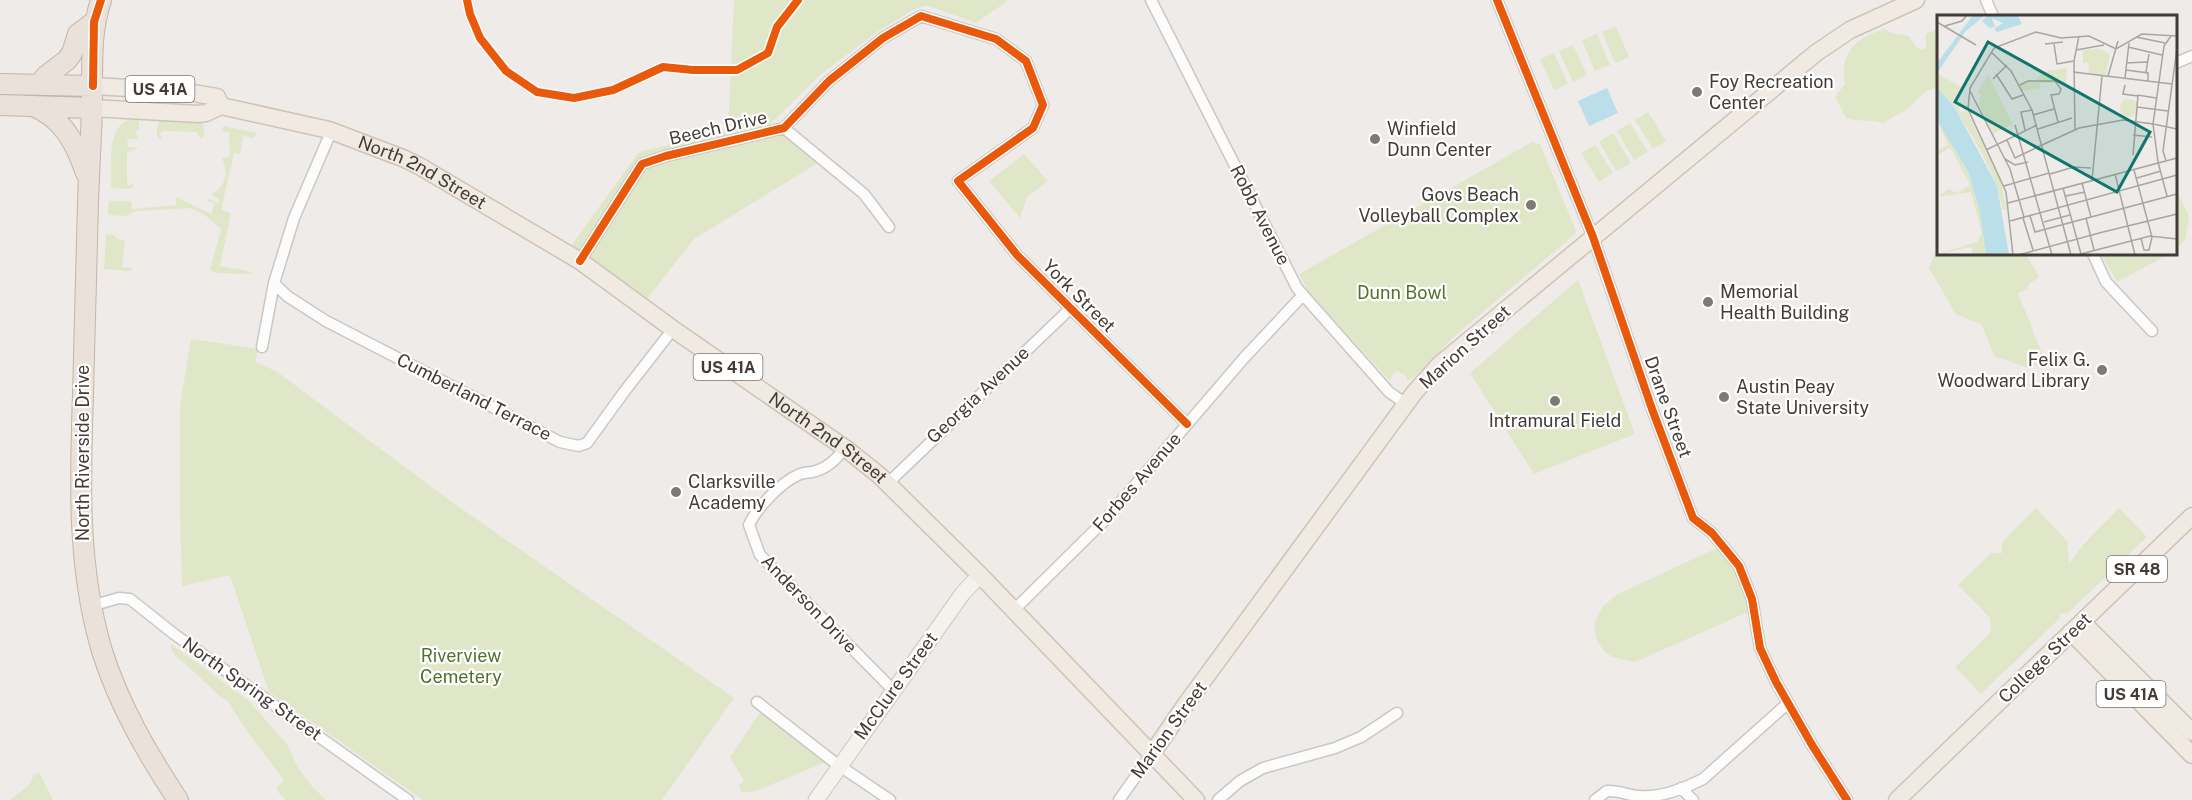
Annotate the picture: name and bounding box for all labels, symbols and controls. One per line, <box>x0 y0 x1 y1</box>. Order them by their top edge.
inset map <box>1937 15 2177 255</box>
place label: Foy Recreation Center <box>1709 71 1834 113</box>
road number: US 41A <box>126 76 195 102</box>
marker: Foy Recreation Center <box>1690 85 1704 99</box>
street label: Beech Drive <box>667 106 769 149</box>
place label: Winfield Dunn Center <box>1387 118 1492 160</box>
street label: North 2nd Street <box>355 131 490 213</box>
marker: Winfield Dunn Center <box>1368 132 1382 146</box>
street label: Robb Avenue <box>1226 161 1295 268</box>
place label: Govs Beach Volleyball Complex <box>1358 184 1519 226</box>
marker: Govs Beach Volleyball Complex <box>1524 198 1538 212</box>
street label: York Street <box>1039 255 1120 336</box>
place label: Memorial Health Building <box>1720 281 1849 323</box>
park label: Dunn Bowl <box>1357 282 1447 303</box>
marker: Memorial Health Building <box>1701 295 1715 309</box>
street label: Marion Street <box>1415 300 1514 393</box>
street label: Georgia Avenue <box>922 342 1033 447</box>
street label: Cumberland Terrace <box>393 348 555 445</box>
place label: Felix G. Woodward Library <box>1937 349 2090 391</box>
street label: Drane Street <box>1640 353 1697 460</box>
road number: US 41A <box>694 354 762 380</box>
marker: Felix G. Woodward Library <box>2095 363 2109 377</box>
street label: North Riverside Drive <box>72 365 93 541</box>
place label: Austin Peay State University <box>1736 376 1870 418</box>
street label: North 2nd Street <box>765 388 892 487</box>
marker: Austin Peay State University <box>1717 390 1731 404</box>
marker: Intramural Field <box>1548 394 1562 408</box>
place label: Intramural Field <box>1489 410 1621 431</box>
street label: Forbes Avenue <box>1088 428 1185 535</box>
place label: Clarksville Academy <box>688 471 776 513</box>
marker: Clarksville Academy <box>669 485 683 499</box>
street label: Anderson Drive <box>757 550 861 657</box>
road number: SR 48 <box>2107 556 2167 582</box>
street label: College Street <box>1994 608 2095 707</box>
street label: McClure Street <box>850 628 942 744</box>
street label: North Spring Street <box>179 633 326 745</box>
park label: Riverview Cemetery <box>420 645 502 687</box>
street label: Marion Street <box>1126 677 1211 782</box>
road number: US 41A <box>2096 681 2166 707</box>

